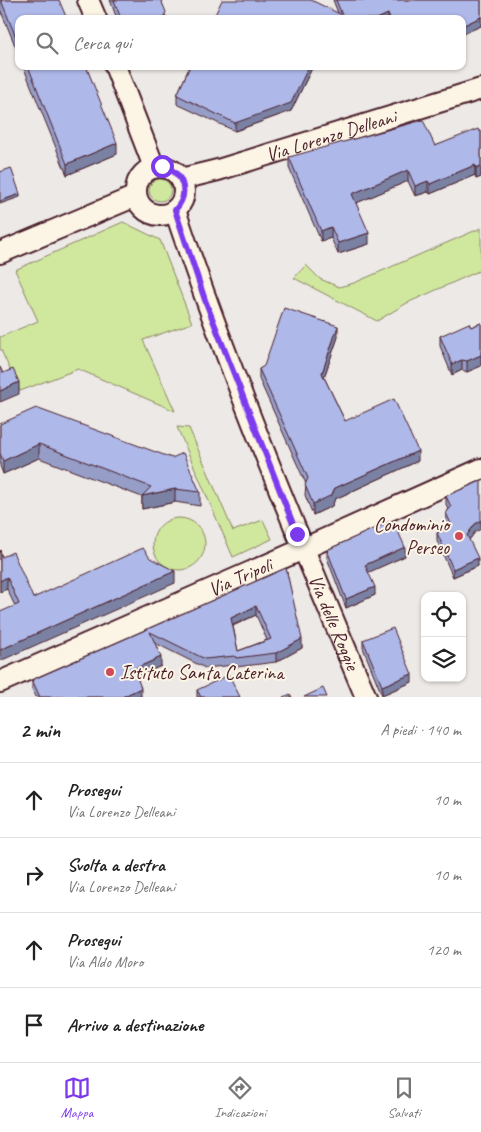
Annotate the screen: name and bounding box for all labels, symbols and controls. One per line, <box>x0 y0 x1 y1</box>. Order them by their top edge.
search box <box>15 15 466 70</box>
icon: search <box>33 29 61 57</box>
text: Cerca qui <box>73 31 132 55</box>
street label: Via Lorenzo Delleani <box>263 103 401 168</box>
route start <box>151 155 174 178</box>
place label: Condominio Perseo <box>374 512 451 560</box>
route end <box>286 523 309 546</box>
marker: Condominio Perseo <box>453 530 465 542</box>
street label: Via Tripoli <box>204 551 278 602</box>
street label: Via delle Roggie <box>303 571 366 675</box>
map controls <box>421 592 466 682</box>
button: locate <box>421 592 466 637</box>
button: layers <box>421 637 466 682</box>
place label: Istituto Santa Caterina <box>120 660 285 685</box>
marker: Istituto Santa Caterina <box>104 666 116 678</box>
text: 2 min <box>20 717 60 743</box>
text: A piedi · 140 m <box>380 720 461 740</box>
text: Prosegui <box>67 778 120 802</box>
icon: ahead <box>20 786 48 814</box>
text: 10 m <box>434 790 461 810</box>
text: Via Lorenzo Delleani <box>67 802 175 822</box>
text: Svolta a destra <box>67 853 165 877</box>
icon: right <box>20 861 48 889</box>
text: 10 m <box>434 865 461 885</box>
text: Via Lorenzo Delleani <box>67 877 175 897</box>
text: Prosegui <box>67 928 120 952</box>
icon: ahead <box>20 936 48 964</box>
text: 120 m <box>427 940 461 960</box>
text: Via Aldo Moro <box>67 952 143 972</box>
icon: arrive <box>20 1011 48 1039</box>
text: Arrivo a destinazione <box>67 1013 203 1037</box>
tab: Mappa <box>61 1074 93 1121</box>
tab: Indicazioni <box>215 1074 266 1121</box>
tab: Salvati <box>388 1074 420 1121</box>

